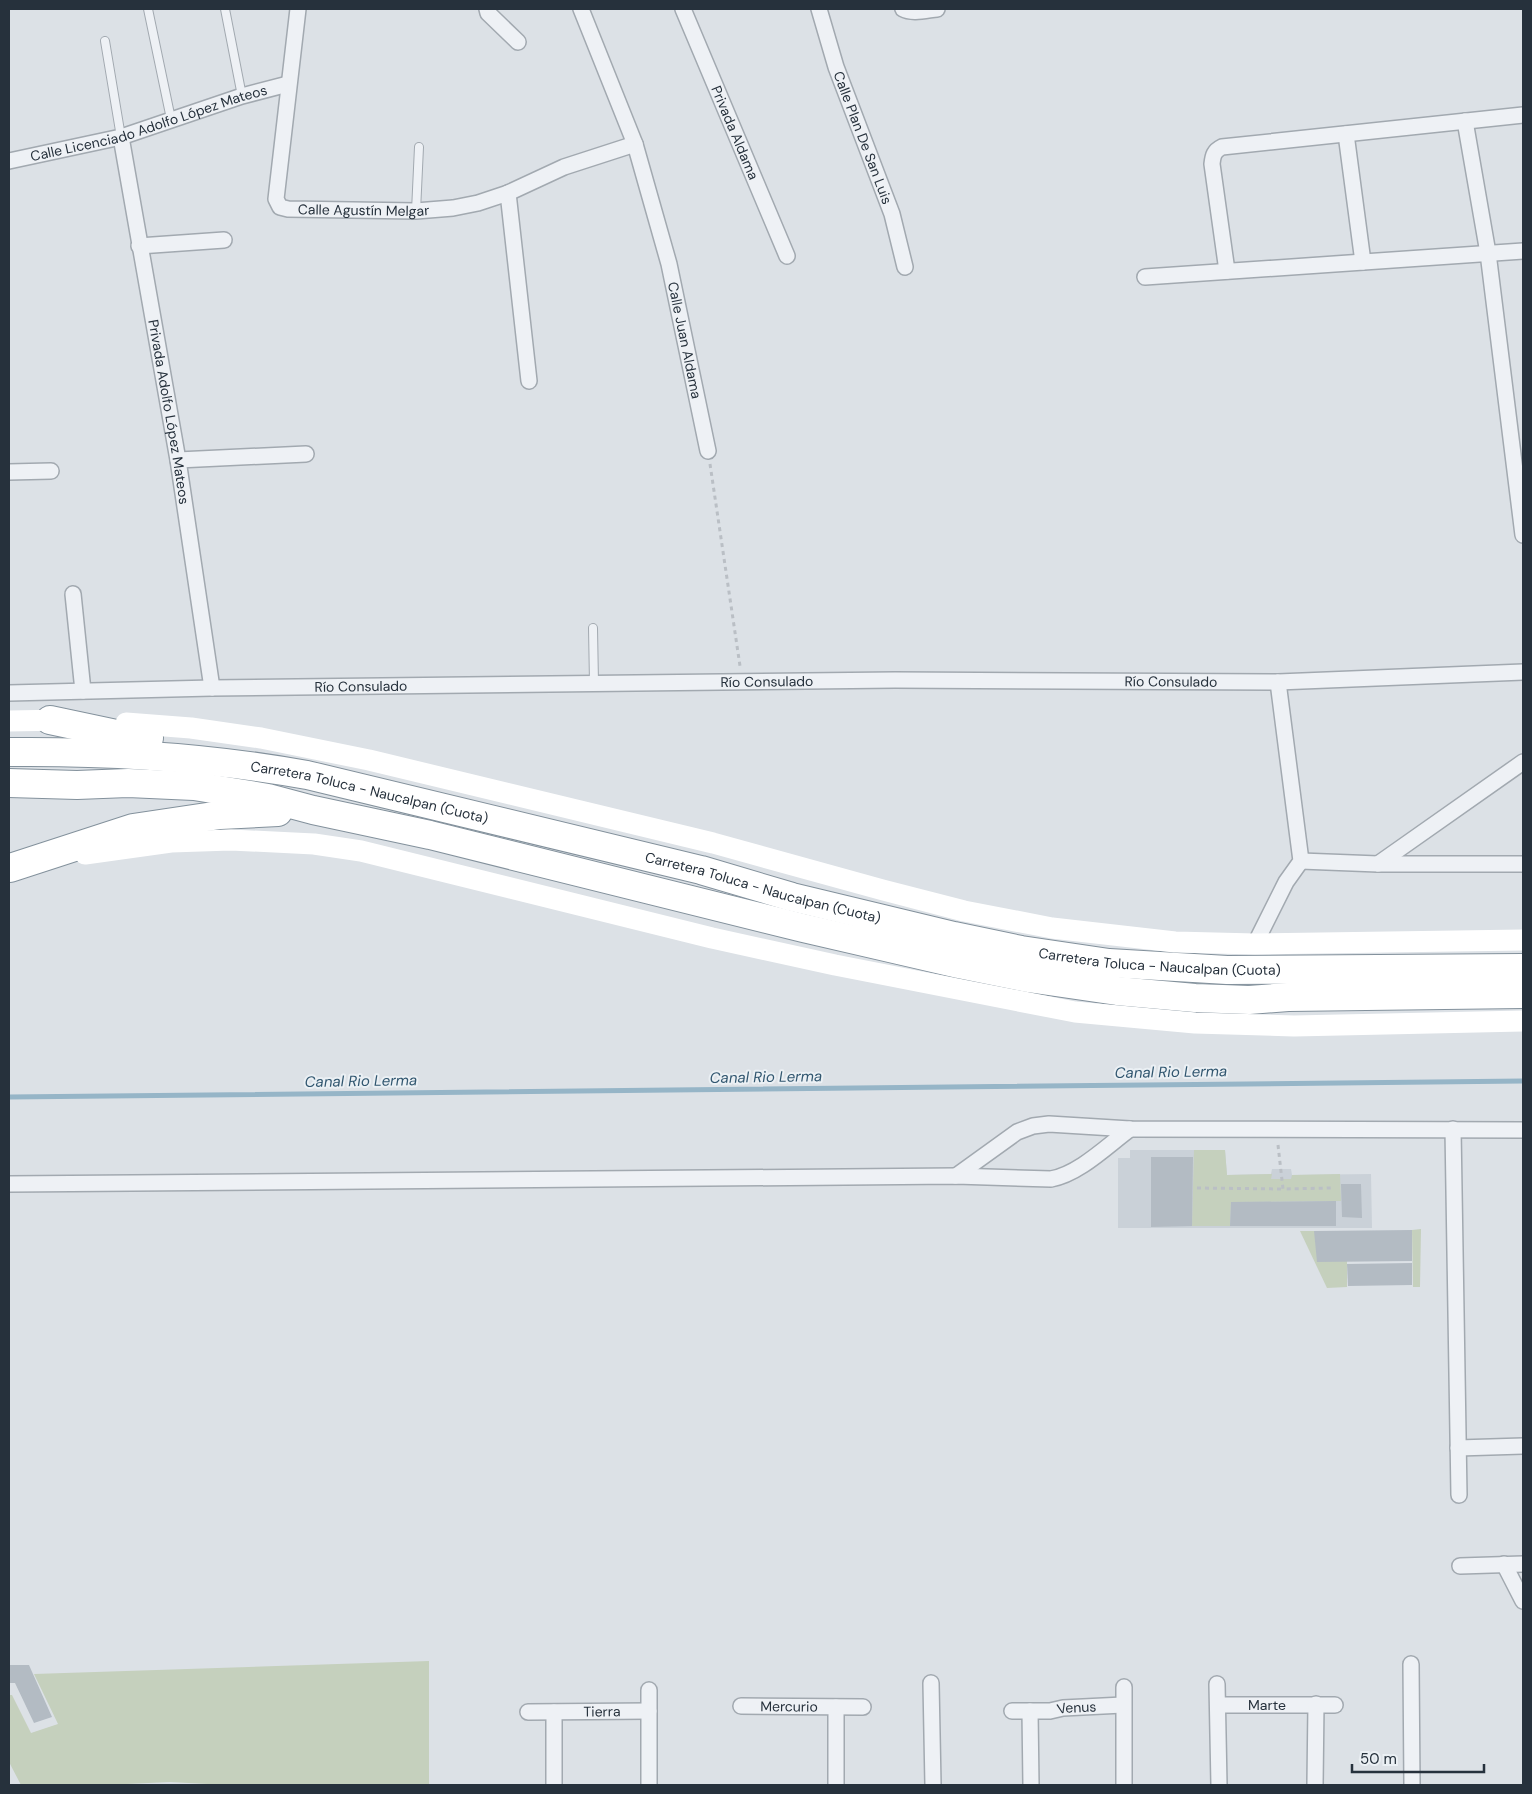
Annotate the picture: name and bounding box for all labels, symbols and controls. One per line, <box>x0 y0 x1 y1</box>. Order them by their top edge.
street label: Calle Plan De San Luis <box>829 69 896 207</box>
street label: Calle Licenciado Adolfo López Mateos <box>29 81 269 165</box>
street label: Privada Aldama <box>707 83 763 182</box>
street label: Calle Agustín Melgar <box>298 200 430 220</box>
street label: Calle Juan Aldama <box>664 280 706 400</box>
street label: Privada Adolfo López Mateos <box>144 318 193 505</box>
street label: Río Consulado <box>720 672 813 691</box>
street label: Río Consulado <box>1124 672 1217 691</box>
street label: Río Consulado <box>314 677 407 696</box>
street label: Carretera Toluca - Naucalpan (Cuota) <box>250 757 490 827</box>
street label: Carretera Toluca - Naucalpan (Cuota) <box>643 848 883 927</box>
street label: Carretera Toluca - Naucalpan (Cuota) <box>1037 944 1281 979</box>
water label: Canal Rio Lerma <box>1115 1061 1227 1083</box>
water label: Canal Rio Lerma <box>710 1066 822 1088</box>
water label: Canal Rio Lerma <box>305 1070 417 1092</box>
street label: Marte <box>1248 1696 1286 1714</box>
street label: Mercurio <box>760 1697 818 1716</box>
street label: Venus <box>1055 1697 1097 1718</box>
street label: Tierra <box>583 1702 621 1721</box>
scale bar <box>1352 1742 1484 1774</box>
text: 50 m <box>1360 1749 1397 1769</box>

